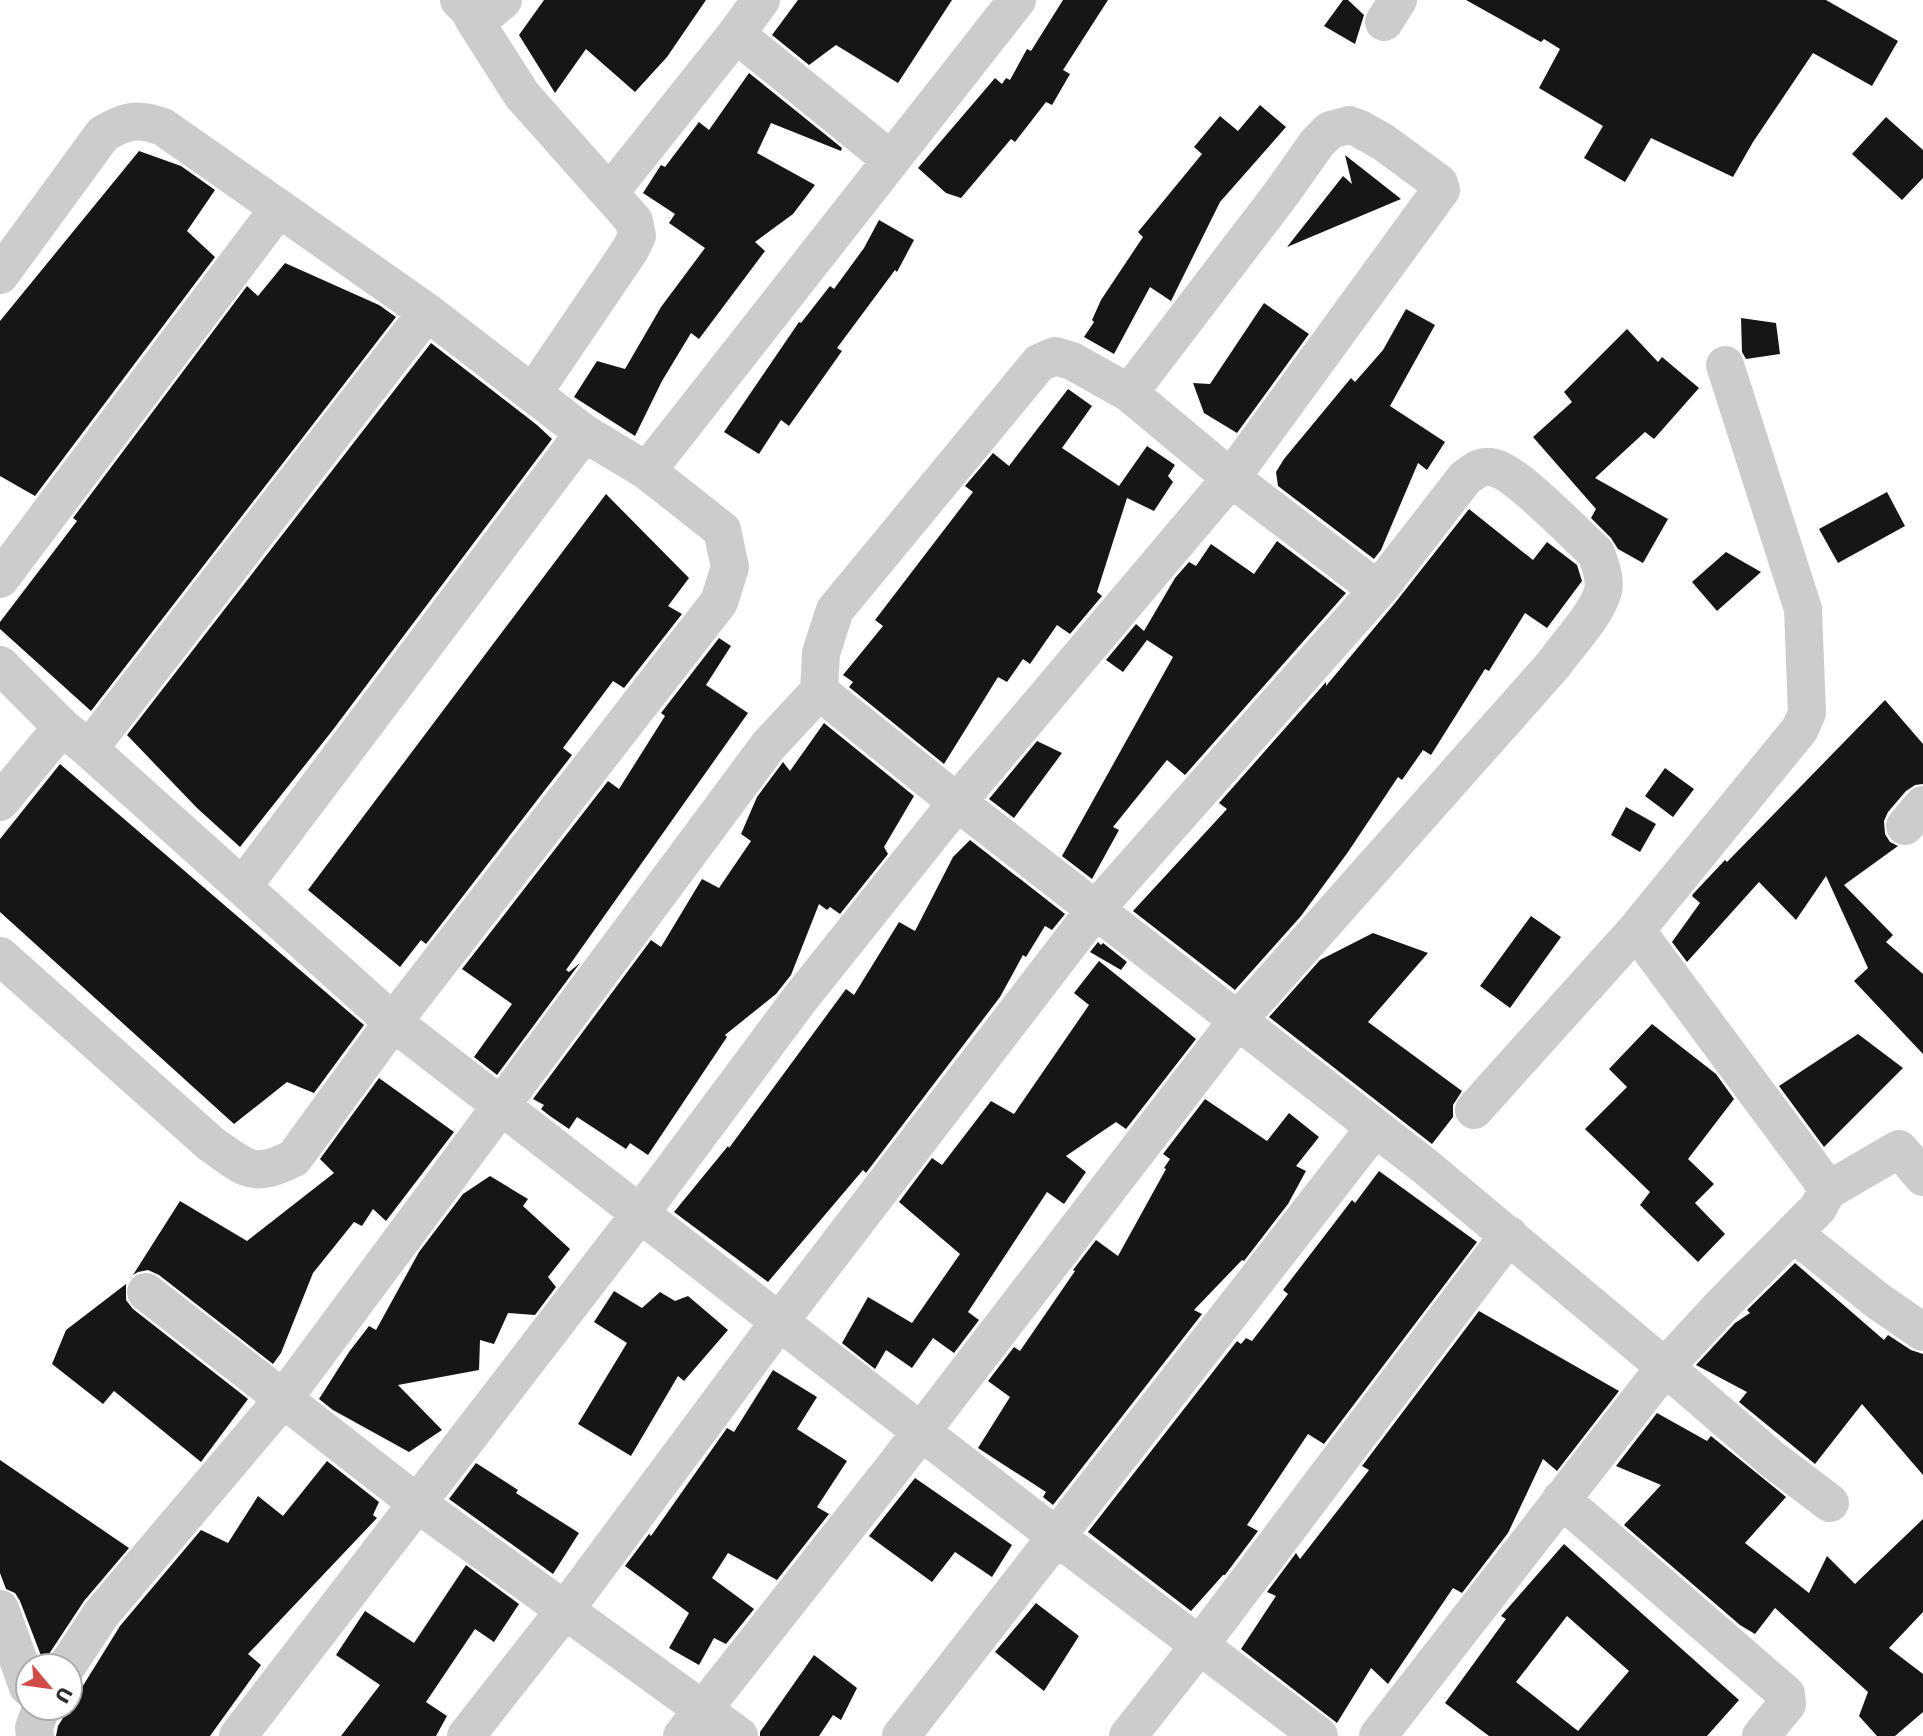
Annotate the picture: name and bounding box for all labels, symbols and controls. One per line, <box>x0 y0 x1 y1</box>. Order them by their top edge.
north arrow <box>14 1652 84 1722</box>
text: U <box>51 1683 77 1707</box>

